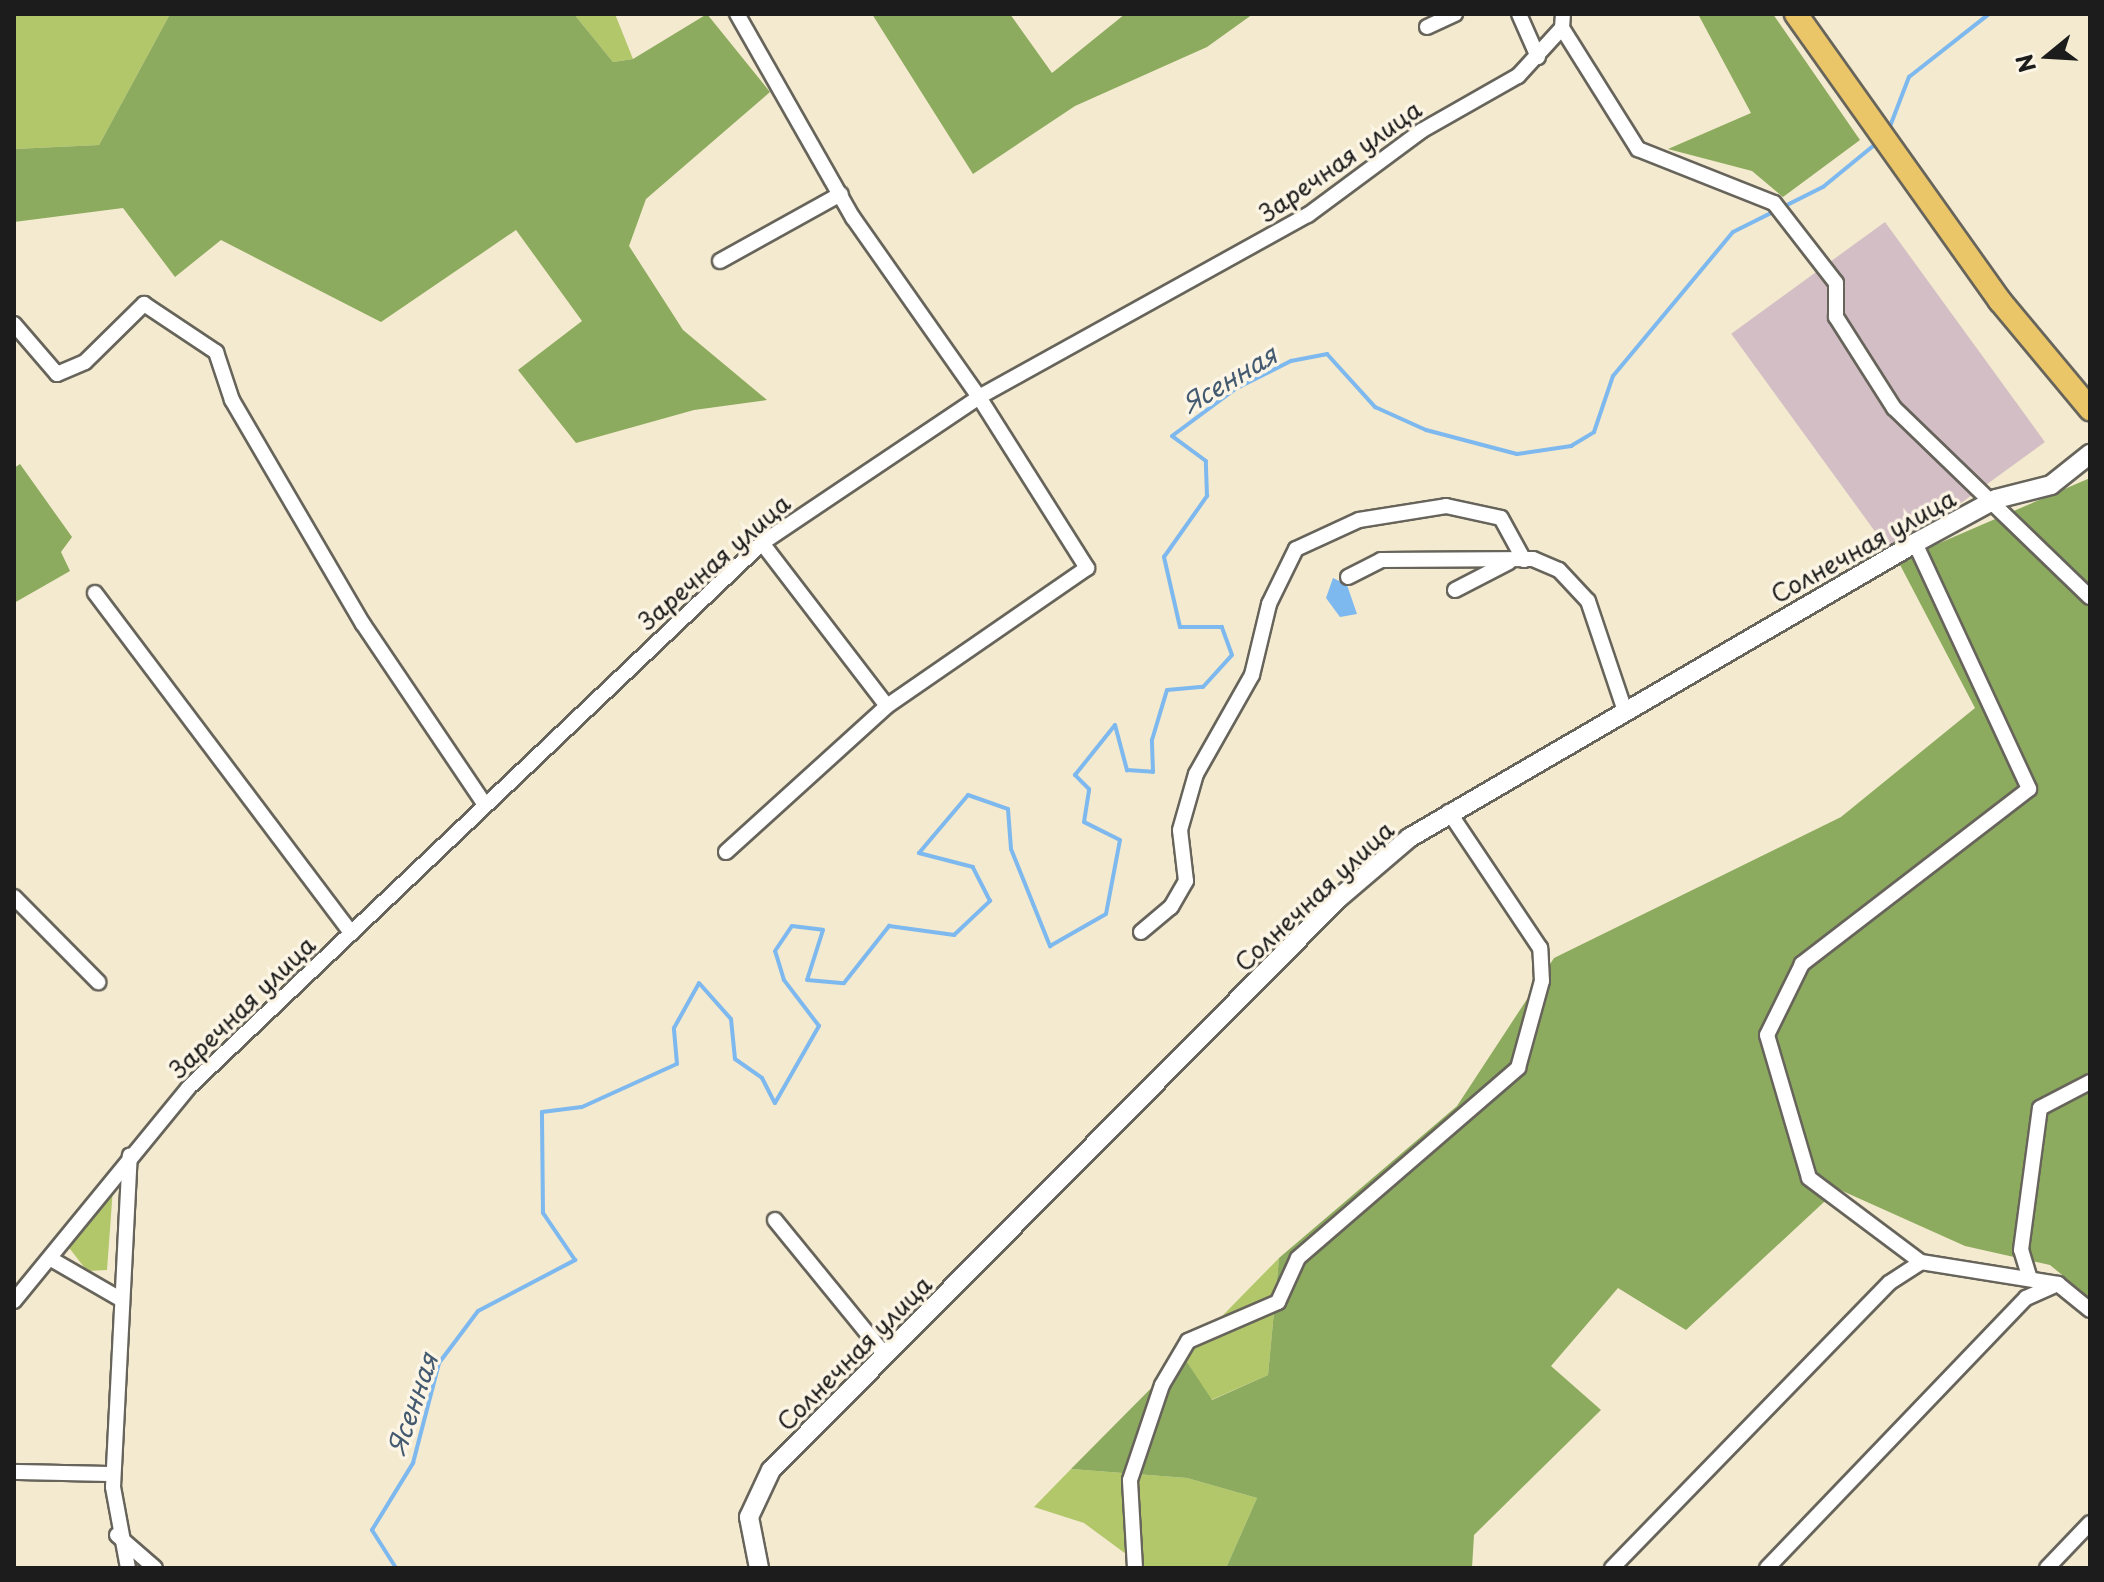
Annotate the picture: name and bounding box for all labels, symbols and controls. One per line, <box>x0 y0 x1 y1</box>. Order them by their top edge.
north arrow <box>2008 16 2088 96</box>
text: N <box>2006 50 2043 77</box>
street label: Заречная улица <box>1253 94 1427 228</box>
water label: Ясенная <box>1176 338 1282 420</box>
street label: Солнечная улица <box>1765 483 1961 609</box>
street label: Заречная улица <box>632 488 796 636</box>
street label: Солнечная улица <box>1228 815 1400 977</box>
street label: Заречная улица <box>163 930 321 1084</box>
street label: Солнечная улица <box>770 1269 938 1437</box>
water label: Ясенная <box>380 1349 444 1459</box>

